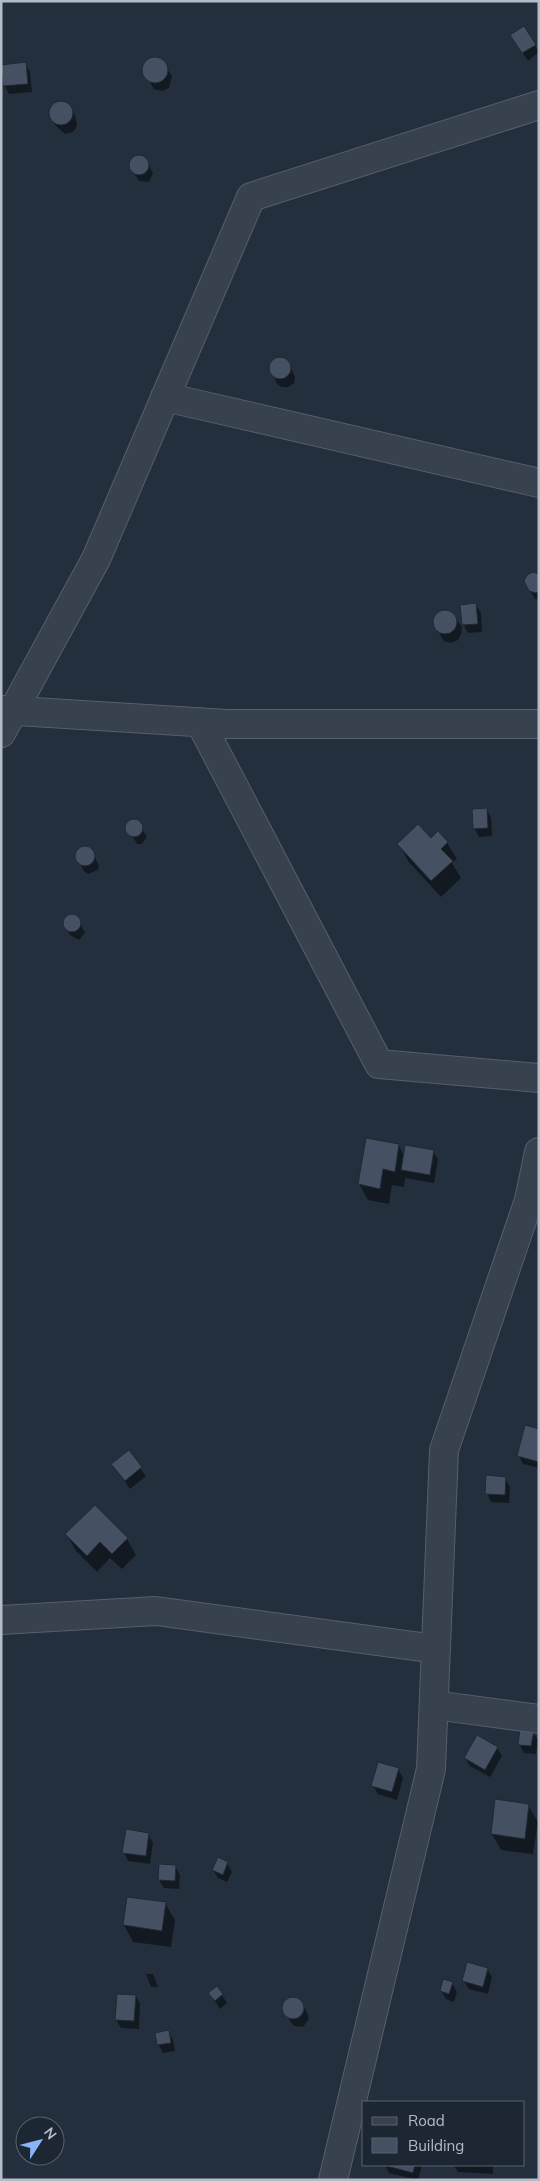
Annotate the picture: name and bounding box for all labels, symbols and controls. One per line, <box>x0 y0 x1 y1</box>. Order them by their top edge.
legend <box>362 2101 525 2166</box>
text: Road <box>408 2111 445 2130</box>
north arrow <box>15 2116 65 2166</box>
text: N <box>40 2124 61 2143</box>
text: Building <box>408 2136 464 2155</box>

